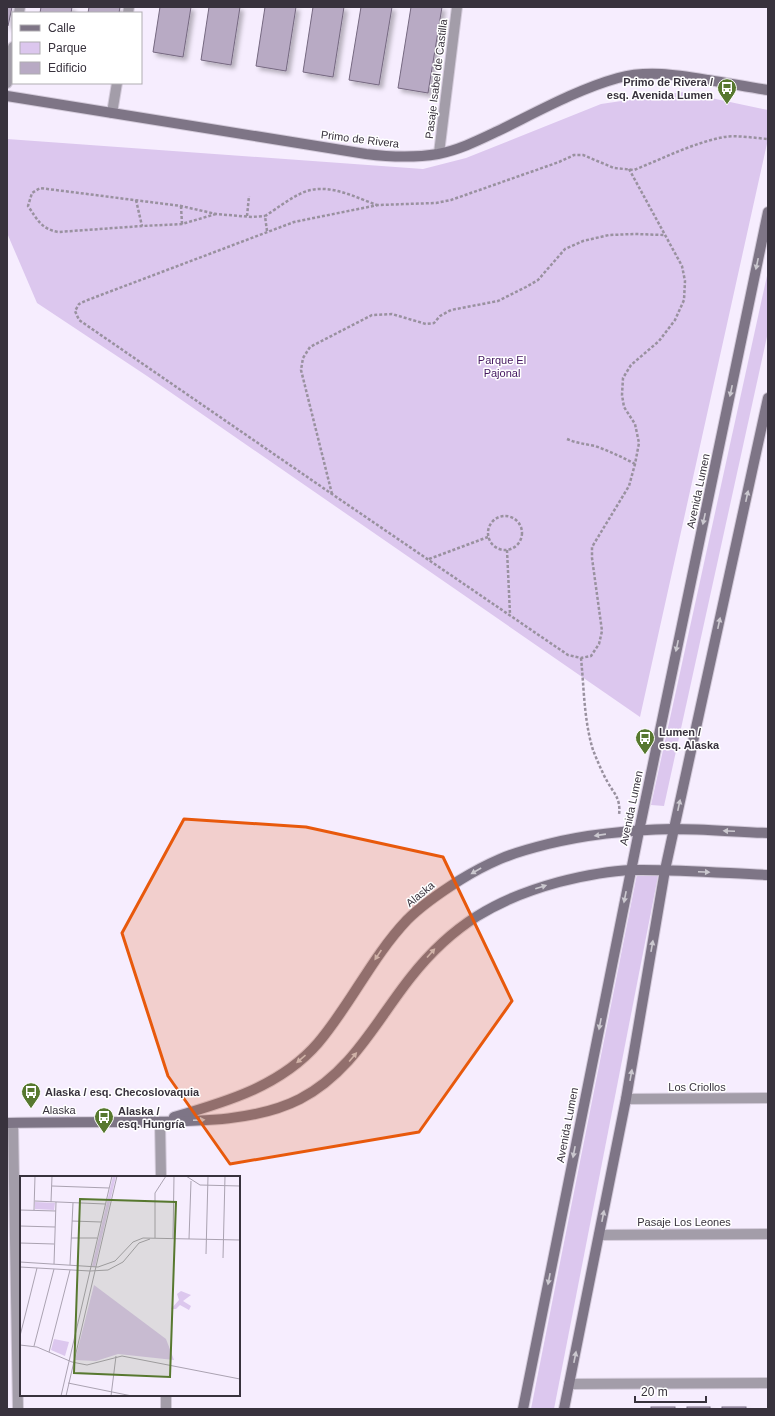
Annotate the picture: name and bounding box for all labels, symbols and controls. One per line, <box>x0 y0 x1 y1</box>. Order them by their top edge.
legend <box>12 12 142 84</box>
street label: Pasaje Isabel de Castilla <box>423 18 449 140</box>
text: Calle <box>48 21 76 35</box>
text: Parque <box>48 41 87 55</box>
text: Edificio <box>48 61 87 75</box>
place label: Primo de Rivera / esq. Avenida Lumen <box>607 76 713 101</box>
bus stop icon: Primo de Rivera / esq. Avenida Lumen <box>716 77 738 105</box>
street label: Primo de Rivera <box>320 128 401 150</box>
one-way arrow <box>754 258 760 270</box>
park label: Parque El Pajonal <box>478 354 526 379</box>
one-way arrow <box>727 385 733 398</box>
street label: Avenida Lumen <box>684 452 712 530</box>
one-way arrow <box>744 490 750 502</box>
one-way arrow <box>700 512 706 525</box>
one-way arrow <box>716 617 722 629</box>
one-way arrow <box>674 640 680 652</box>
place label: Lumen / esq. Alaska <box>659 726 720 751</box>
bus stop icon: Lumen / esq. Alaska <box>634 727 656 755</box>
street label: Avenida Lumen <box>617 769 645 847</box>
one-way arrow <box>677 799 683 811</box>
one-way arrow <box>723 828 735 835</box>
one-way arrow <box>594 832 606 838</box>
one-way arrow <box>470 868 482 874</box>
one-way arrow <box>698 869 711 875</box>
street label: Alaska <box>403 878 437 909</box>
one-way arrow <box>536 884 548 890</box>
one-way arrow <box>622 890 628 903</box>
one-way arrow <box>649 940 655 952</box>
one-way arrow <box>427 948 436 958</box>
one-way arrow <box>375 949 382 961</box>
one-way arrow <box>596 1018 602 1030</box>
one-way arrow <box>348 1051 357 1062</box>
one-way arrow <box>296 1054 306 1064</box>
one-way arrow <box>628 1068 634 1081</box>
bus stop icon: Alaska / esq. Checoslovaquia <box>20 1081 42 1109</box>
street label: Los Criollos <box>668 1081 726 1093</box>
place label: Alaska / esq. Checoslovaquia <box>45 1086 200 1098</box>
street label: Avenida Lumen <box>554 1086 580 1164</box>
street label: Alaska <box>42 1104 76 1116</box>
place label: Alaska / esq. Hungría <box>118 1105 186 1130</box>
bus stop icon: Alaska / esq. Hungría <box>93 1106 115 1134</box>
one-way arrow <box>193 1117 206 1123</box>
one-way arrow <box>571 1145 577 1158</box>
inset map <box>20 1176 240 1396</box>
one-way arrow <box>600 1210 606 1222</box>
street label: Pasaje Los Leones <box>637 1216 731 1228</box>
one-way arrow <box>546 1273 552 1285</box>
one-way arrow <box>572 1351 578 1363</box>
scale bar <box>635 1378 706 1404</box>
text: 20 m <box>641 1385 668 1399</box>

